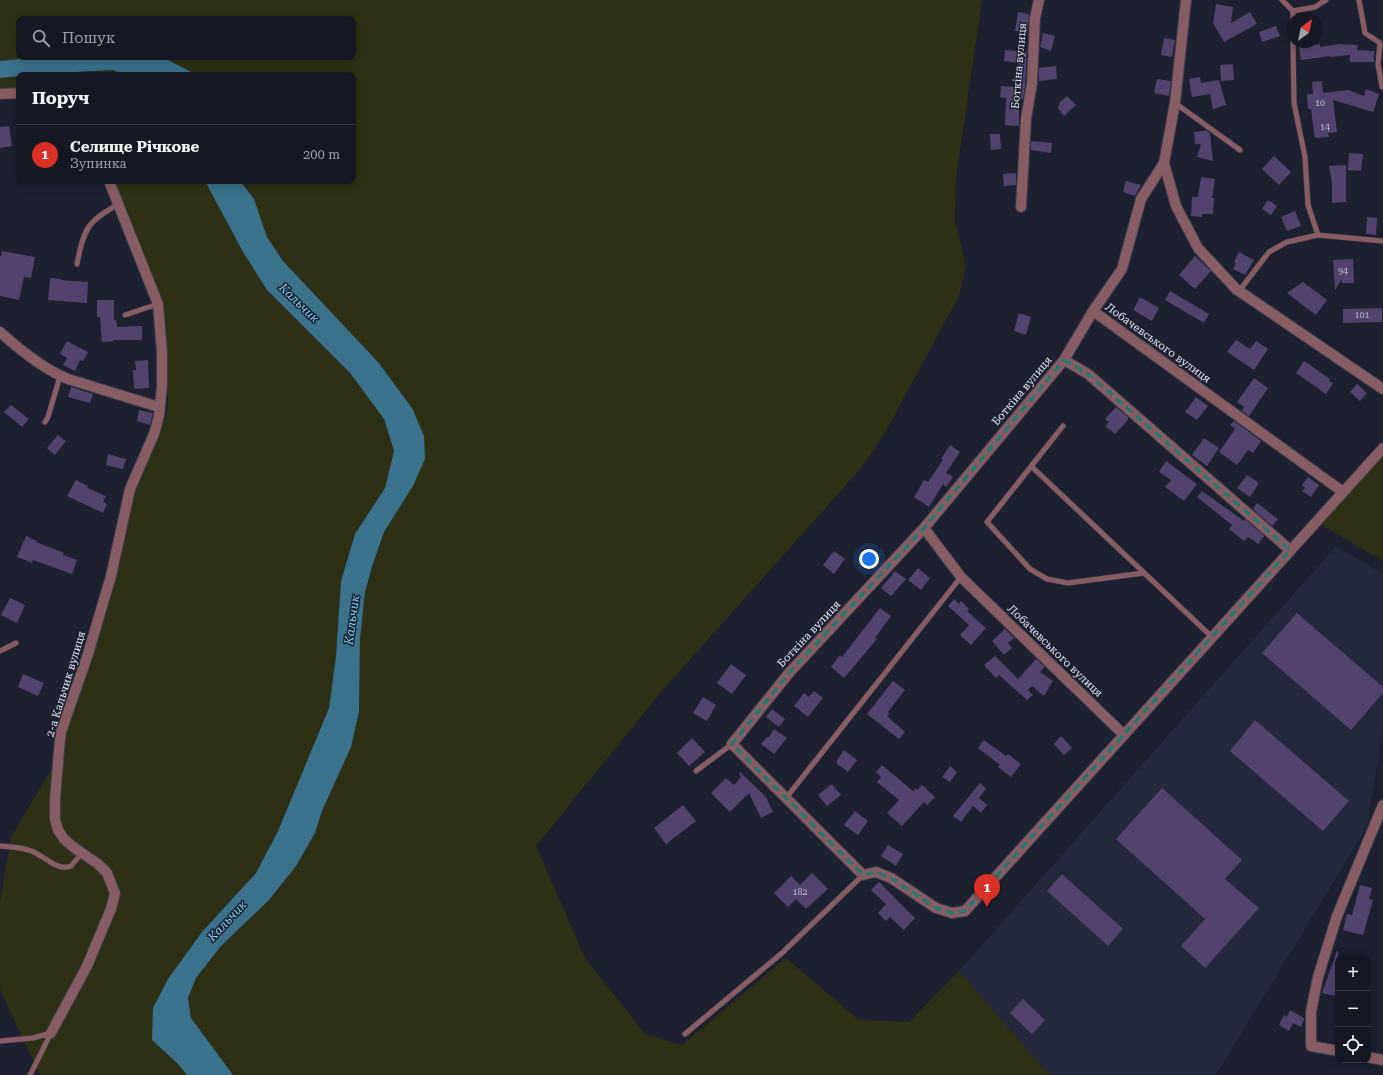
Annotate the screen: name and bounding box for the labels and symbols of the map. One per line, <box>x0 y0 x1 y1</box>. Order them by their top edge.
north arrow <box>1287 12 1323 48</box>
street label: Боткіна вулиця <box>1009 22 1029 110</box>
house number: 10 <box>1315 98 1325 108</box>
house number: 14 <box>1320 122 1330 132</box>
house number: 94 <box>1338 266 1348 276</box>
water label: Кальчик <box>275 280 322 326</box>
street label: Лобачевського вулиця <box>1103 300 1213 386</box>
house number: 101 <box>1354 310 1370 320</box>
street label: Боткіна вулиця <box>989 354 1055 428</box>
your location <box>859 549 879 569</box>
water label: Кальчик <box>341 594 362 647</box>
street label: Боткіна вулиця <box>775 598 843 670</box>
street label: Лобачевського вулиця <box>1005 602 1105 700</box>
street label: 2-а Кальчик вулиця <box>44 629 88 739</box>
pin: 1 <box>974 874 1000 907</box>
house number: 182 <box>792 887 808 897</box>
water label: Кальчик <box>204 898 249 945</box>

